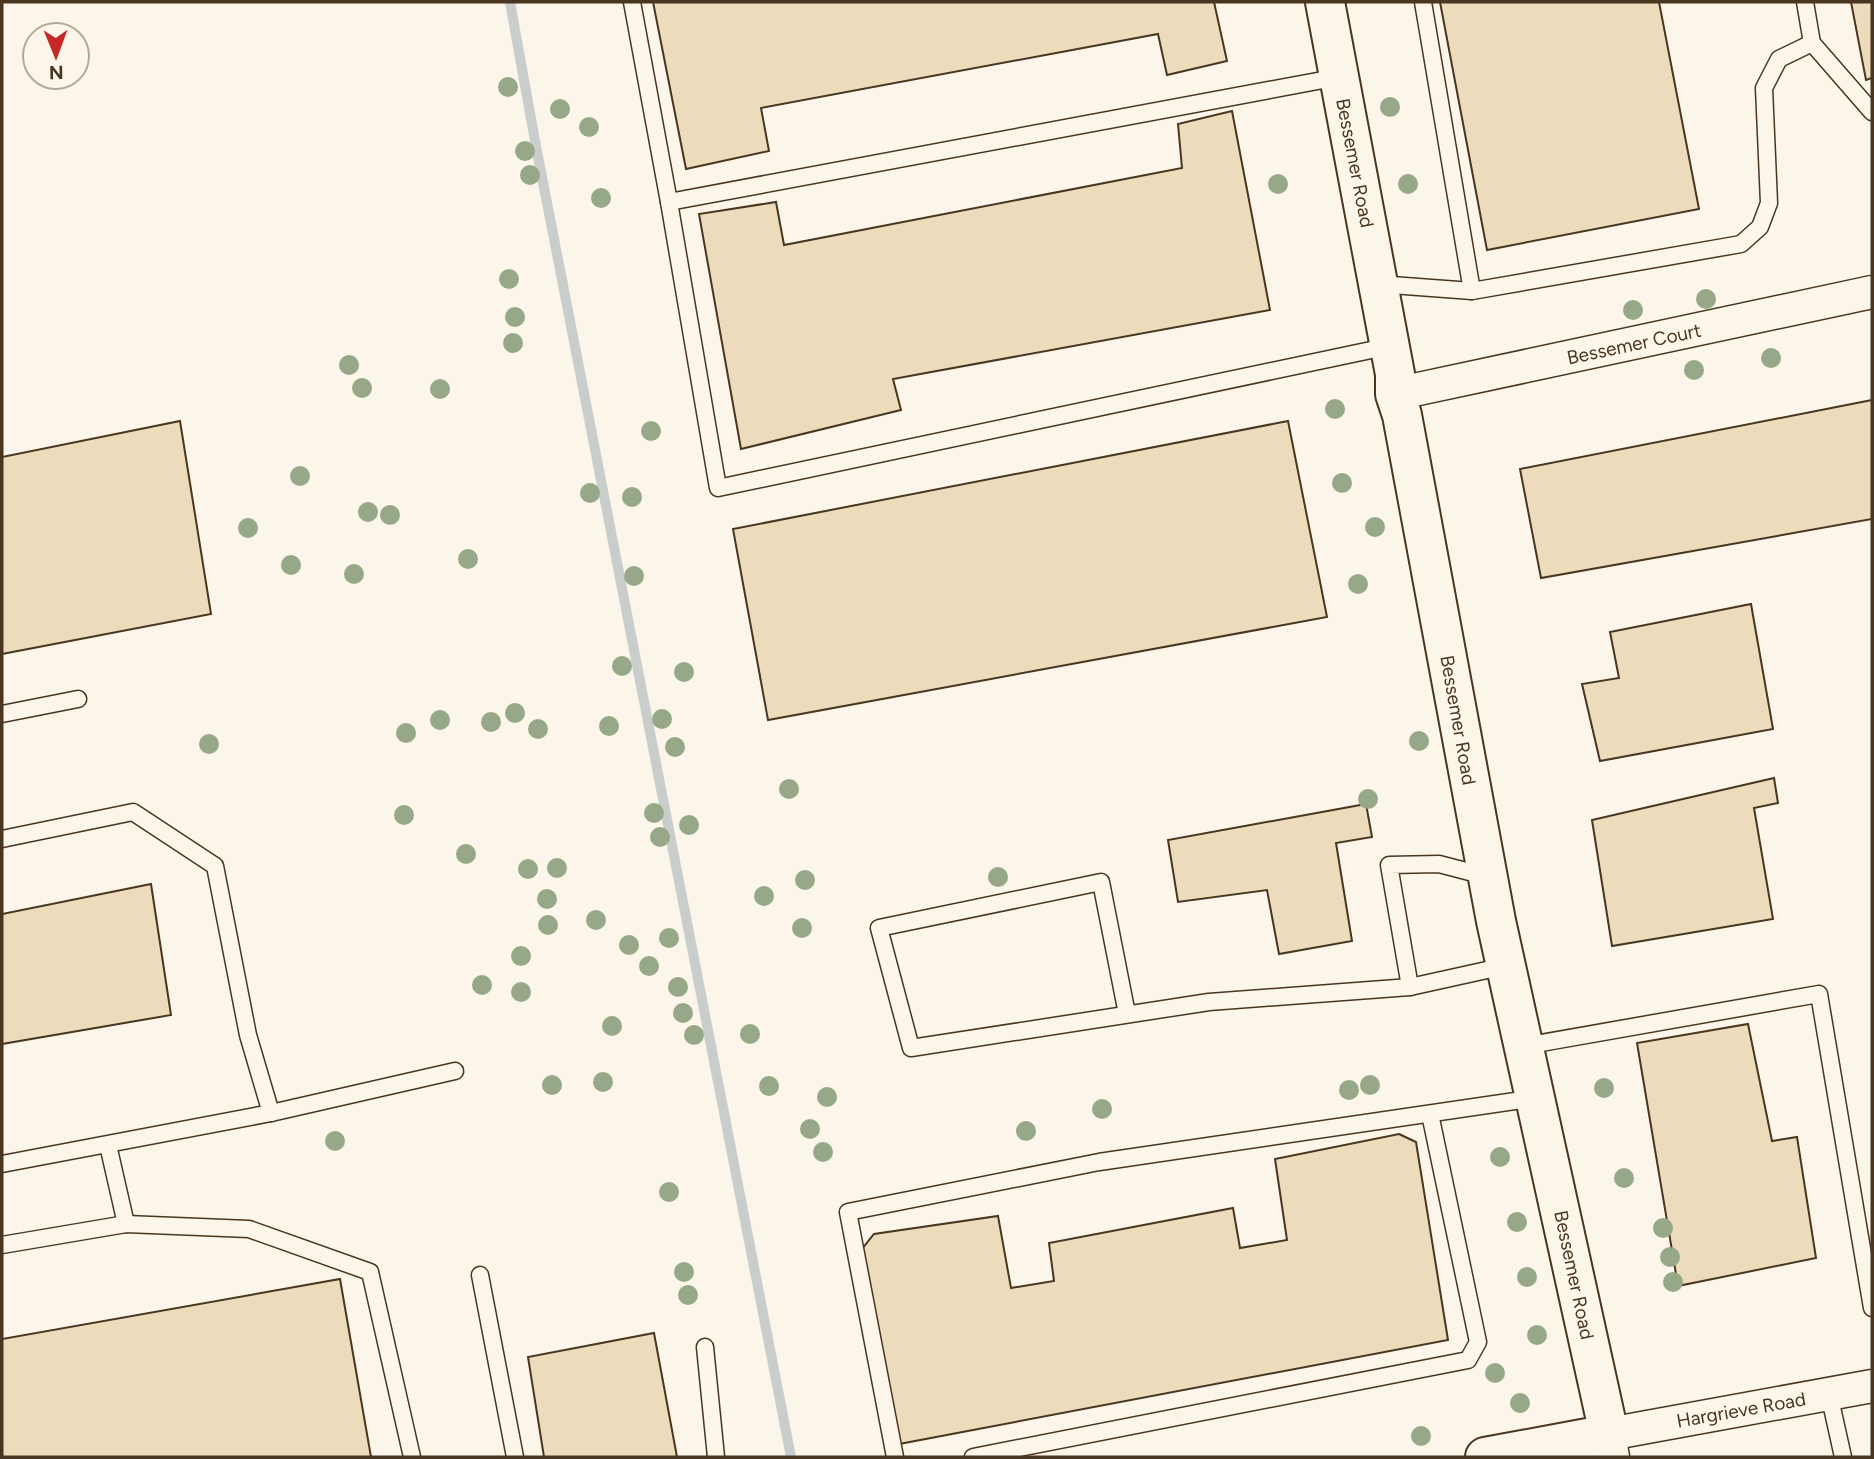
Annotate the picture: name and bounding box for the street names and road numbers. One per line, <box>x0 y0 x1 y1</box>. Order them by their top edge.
street label: Bessemer Road <box>1331 96 1379 230</box>
street label: Bessemer Court <box>1565 319 1703 369</box>
street label: Bessemer Road <box>1435 653 1481 787</box>
street label: Bessemer Road <box>1549 1208 1599 1342</box>
street label: Hargrieve Road <box>1675 1387 1807 1433</box>

